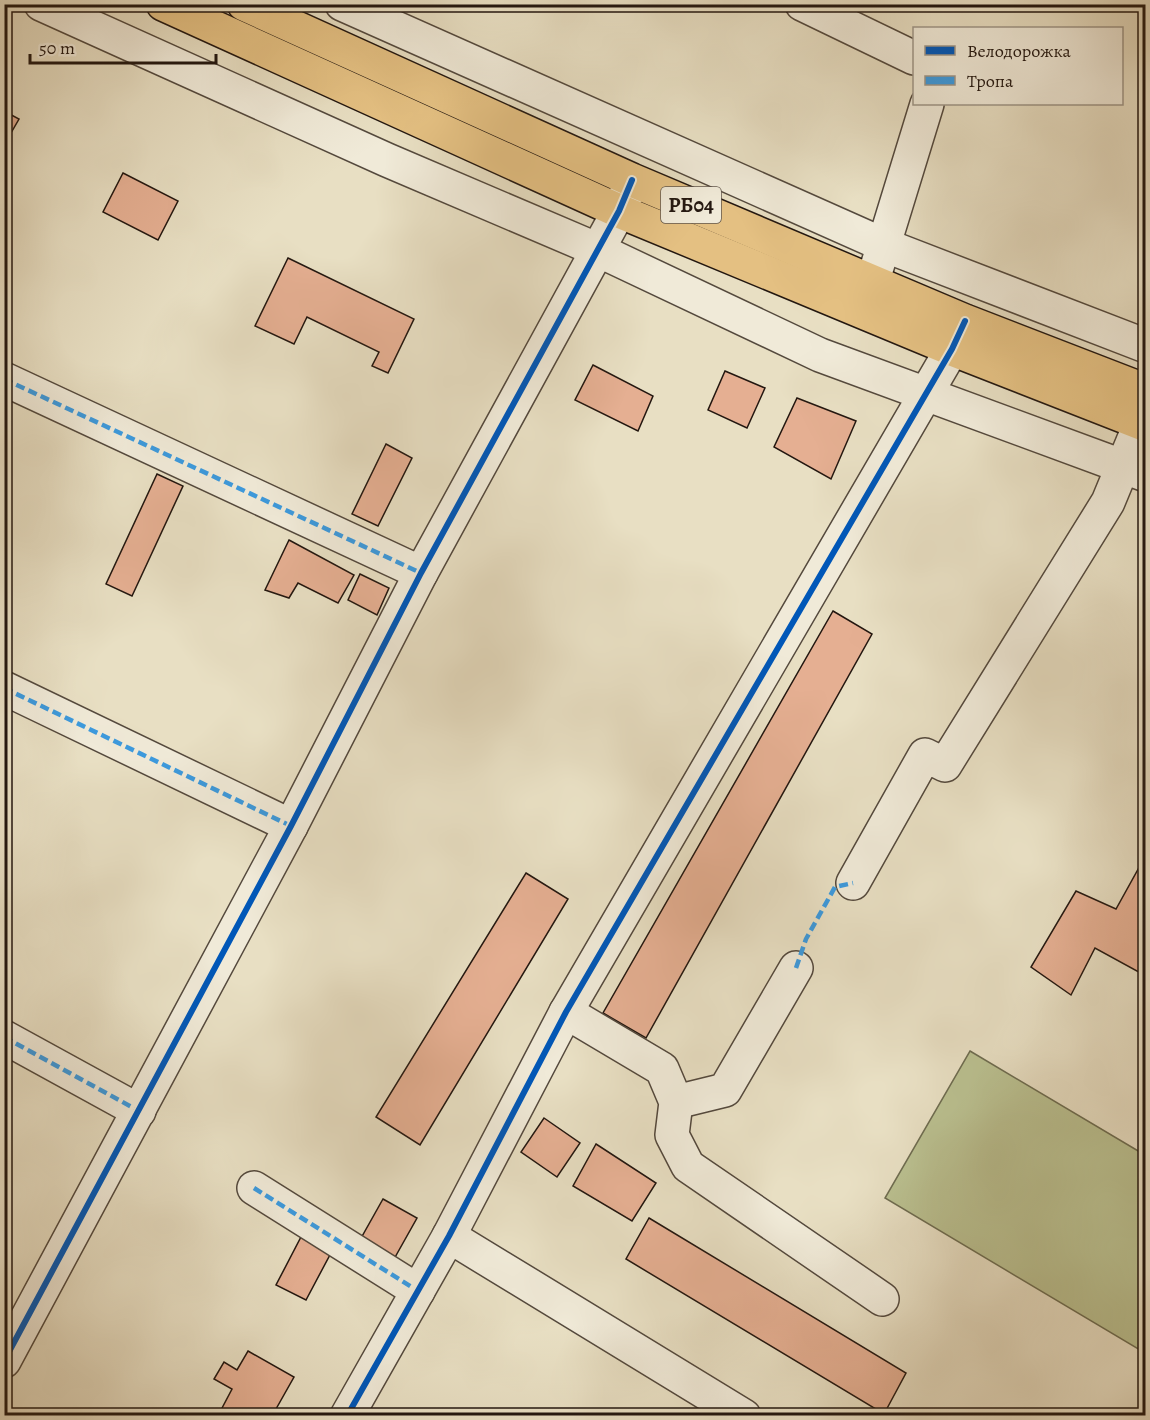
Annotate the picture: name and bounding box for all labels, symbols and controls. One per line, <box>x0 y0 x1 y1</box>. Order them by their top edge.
scale bar <box>30 27 216 65</box>
legend <box>913 27 1123 105</box>
text: 50 m <box>39 36 75 60</box>
text: Велодорожка <box>967 39 1072 63</box>
text: Тропа <box>967 69 1014 93</box>
road number: РБ04 <box>661 187 721 223</box>

